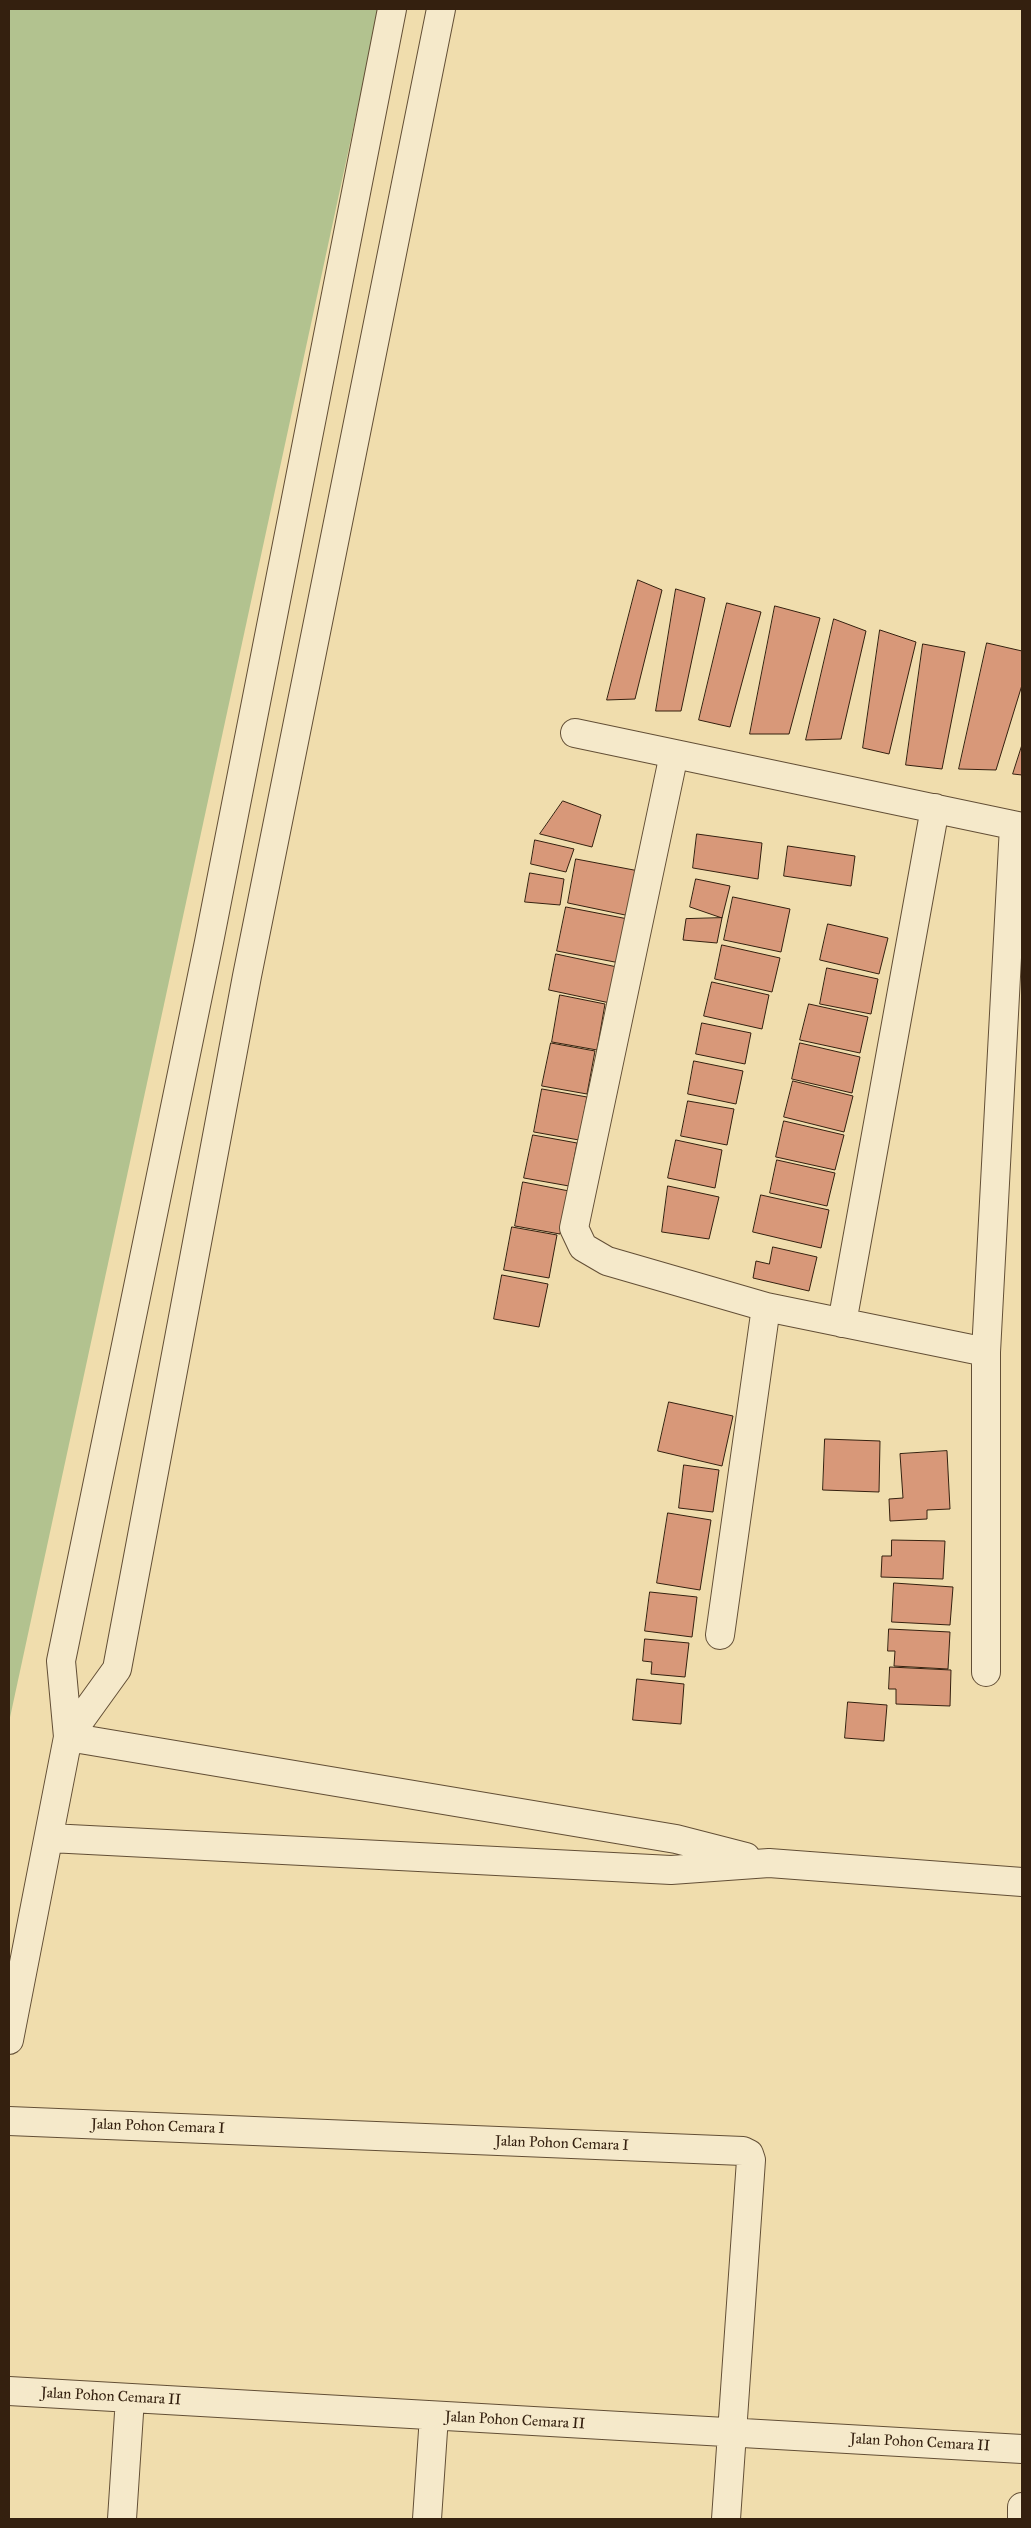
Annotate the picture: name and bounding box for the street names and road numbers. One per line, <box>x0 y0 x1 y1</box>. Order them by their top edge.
street label: Jalan Pohon Cemara I <box>91 2116 225 2138</box>
street label: Jalan Pohon Cemara I <box>495 2133 629 2155</box>
street label: Jalan Pohon Cemara II <box>40 2384 182 2410</box>
street label: Jalan Pohon Cemara II <box>444 2408 586 2434</box>
street label: Jalan Pohon Cemara II <box>849 2430 991 2456</box>

